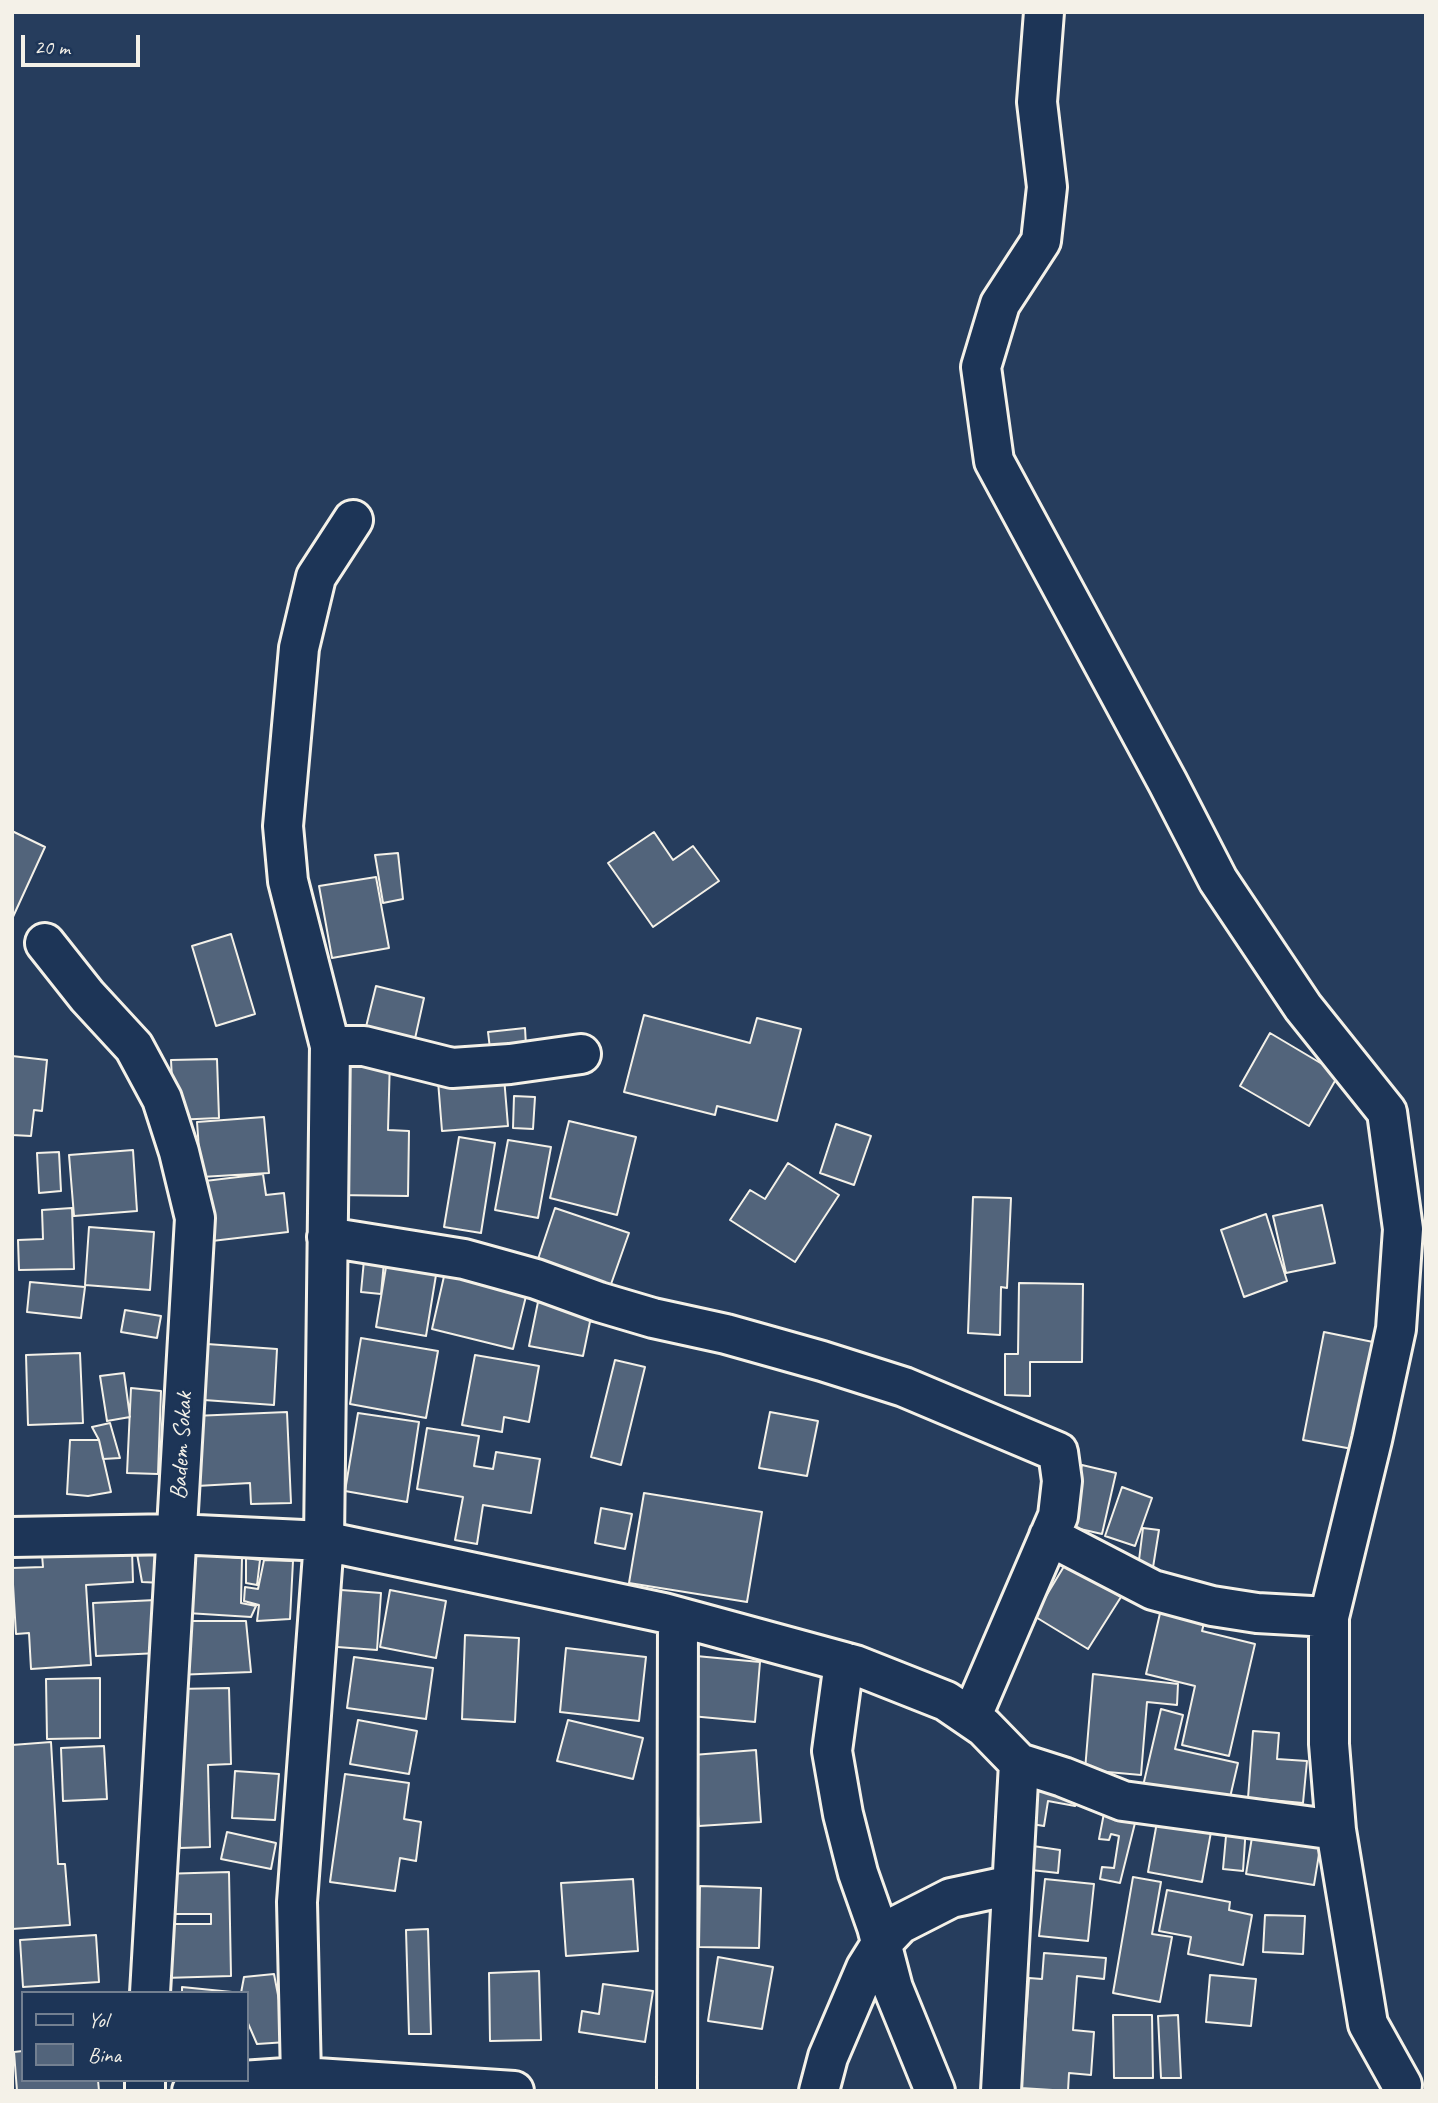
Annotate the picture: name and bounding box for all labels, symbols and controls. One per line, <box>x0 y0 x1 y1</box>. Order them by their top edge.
scale bar <box>24 21 144 65</box>
text: 20 m <box>34 34 70 60</box>
street label: Badem Sokak <box>165 1391 199 1501</box>
legend <box>21 1991 248 2082</box>
text: Yol <box>88 2007 108 2033</box>
text: Bina <box>88 2042 121 2068</box>

